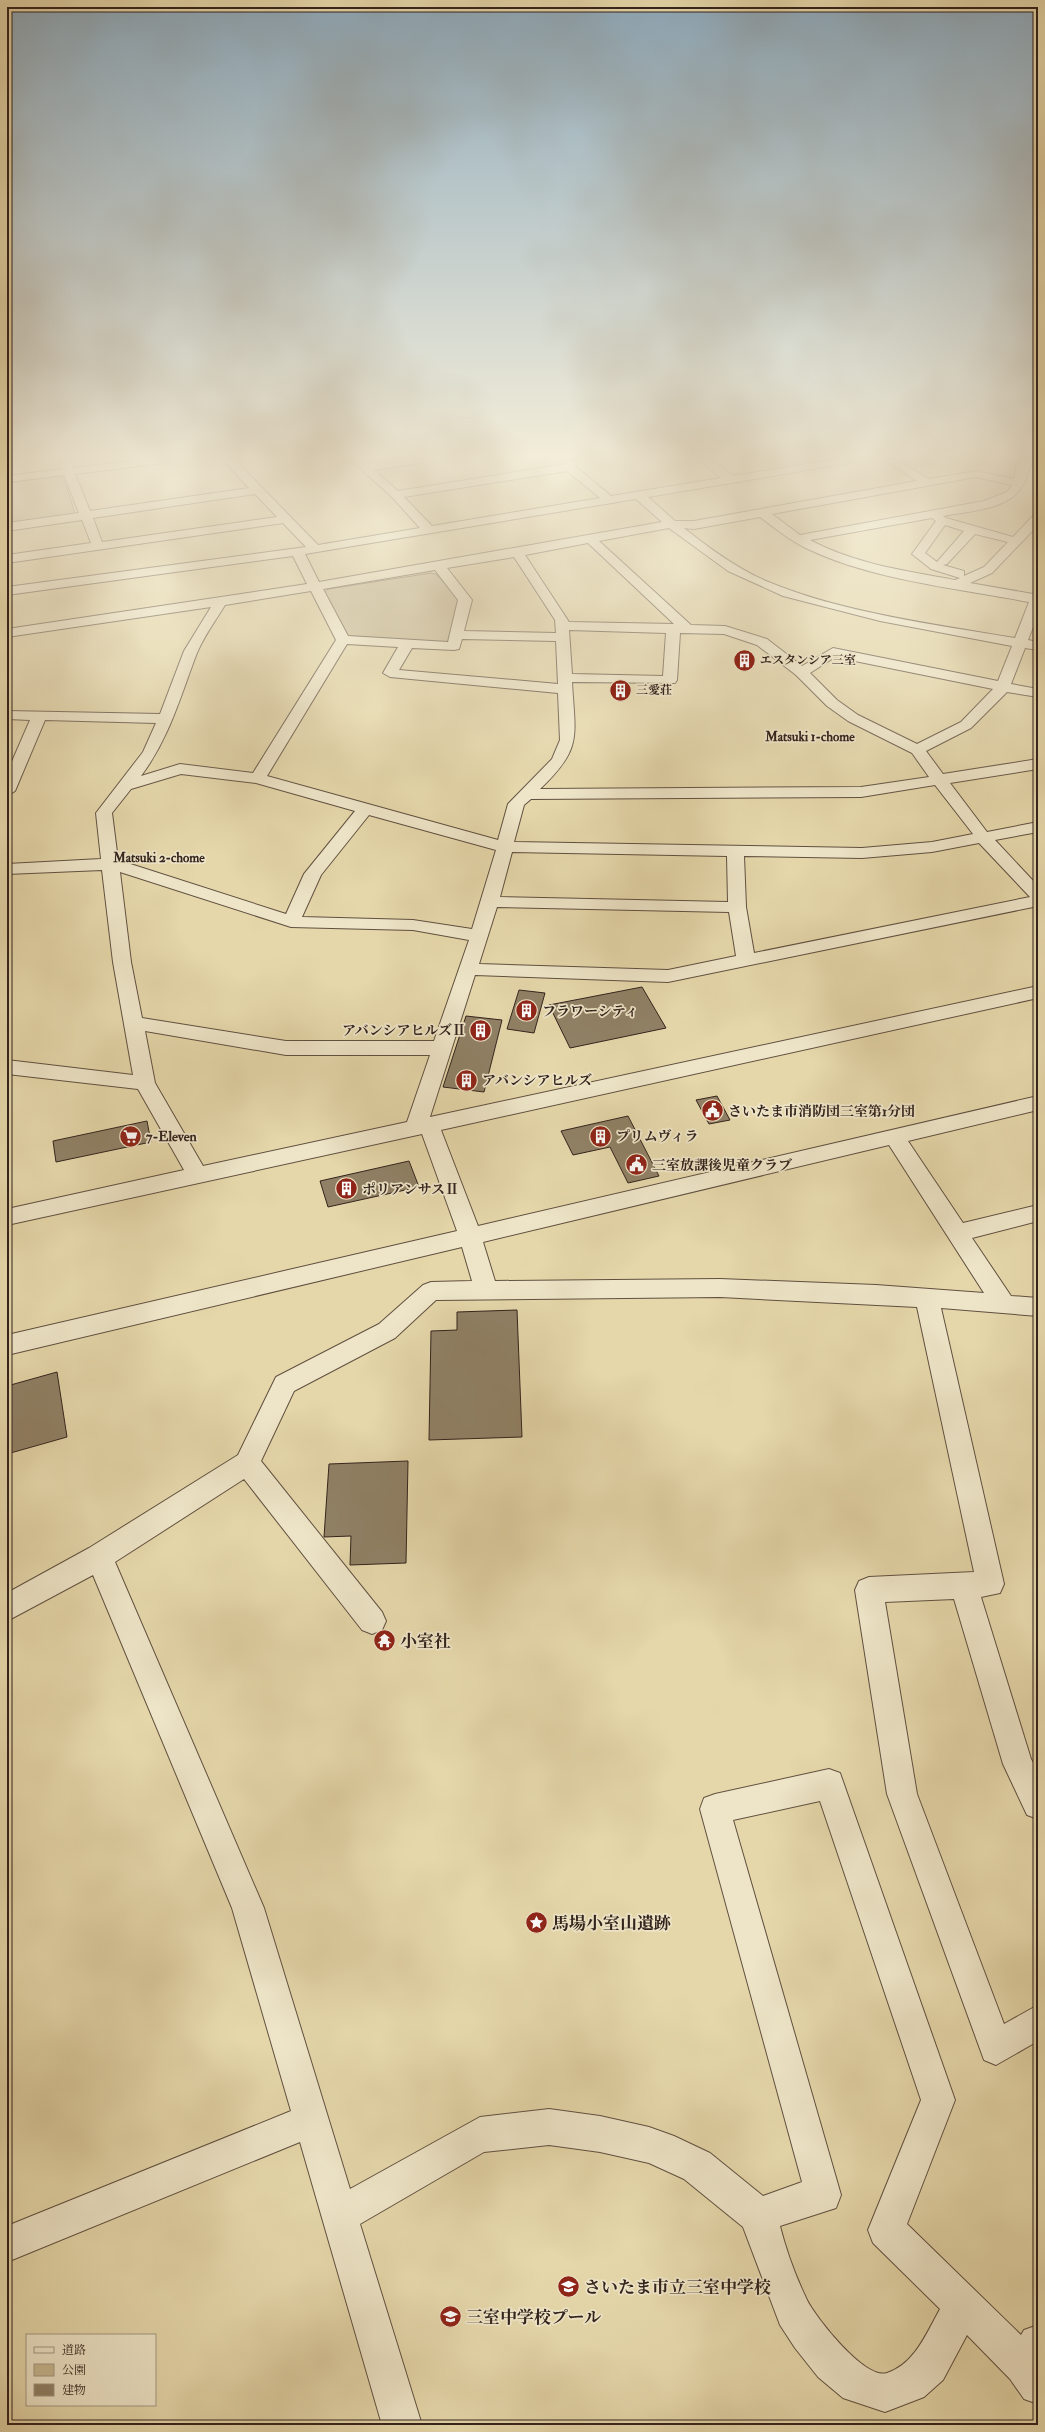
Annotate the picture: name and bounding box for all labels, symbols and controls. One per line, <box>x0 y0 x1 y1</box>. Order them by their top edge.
building icon: エスタンシア三室 <box>732 647 758 673</box>
place label: エスタンシア三室 <box>760 653 856 668</box>
building icon: 三愛荘 <box>607 677 633 703</box>
place label: 三愛荘 <box>636 683 672 698</box>
district label: Matsuki 1-chome <box>764 729 855 745</box>
district label: Matsuki 2-chome <box>112 850 205 866</box>
building icon: フラワーシティ <box>513 998 539 1024</box>
place label: フラワーシティ <box>542 1003 639 1020</box>
building icon: アバンシアヒルズⅡ <box>468 1017 494 1043</box>
place label: アバンシアヒルズⅡ <box>342 1022 466 1039</box>
building icon: アバンシアヒルズ <box>453 1067 479 1093</box>
place label: アバンシアヒルズ <box>482 1072 592 1089</box>
public building icon: さいたま市消防団三室第1分団 <box>700 1098 726 1124</box>
place label: さいたま市消防団三室第1分団 <box>728 1103 915 1120</box>
supermarket icon: 7-Eleven <box>117 1123 143 1149</box>
building icon: プリムヴィラ <box>588 1123 614 1149</box>
place label: 7-Eleven <box>146 1128 198 1145</box>
place label: プリムヴィラ <box>616 1128 699 1145</box>
public building icon: 三室放課後児童クラブ <box>624 1152 650 1178</box>
place label: 三室放課後児童クラブ <box>652 1157 792 1174</box>
building icon: ポリアンサスⅡ <box>333 1176 359 1202</box>
place label: ポリアンサスⅡ <box>362 1181 459 1198</box>
temple icon: 小室社 <box>372 1628 398 1654</box>
place label: 小室社 <box>400 1631 451 1652</box>
place icon: 馬場小室山遺跡 <box>523 1910 549 1936</box>
place label: 馬場小室山遺跡 <box>552 1913 671 1934</box>
school or university icon: さいたま市立三室中学校 <box>556 2274 582 2300</box>
place label: さいたま市立三室中学校 <box>584 2277 771 2298</box>
school or university icon: 三室中学校プール <box>437 2304 463 2330</box>
place label: 三室中学校プール <box>466 2307 601 2328</box>
legend <box>26 2334 156 2406</box>
text: 道路 <box>62 2343 86 2358</box>
text: 公園 <box>62 2363 86 2378</box>
text: 建物 <box>62 2383 86 2398</box>

